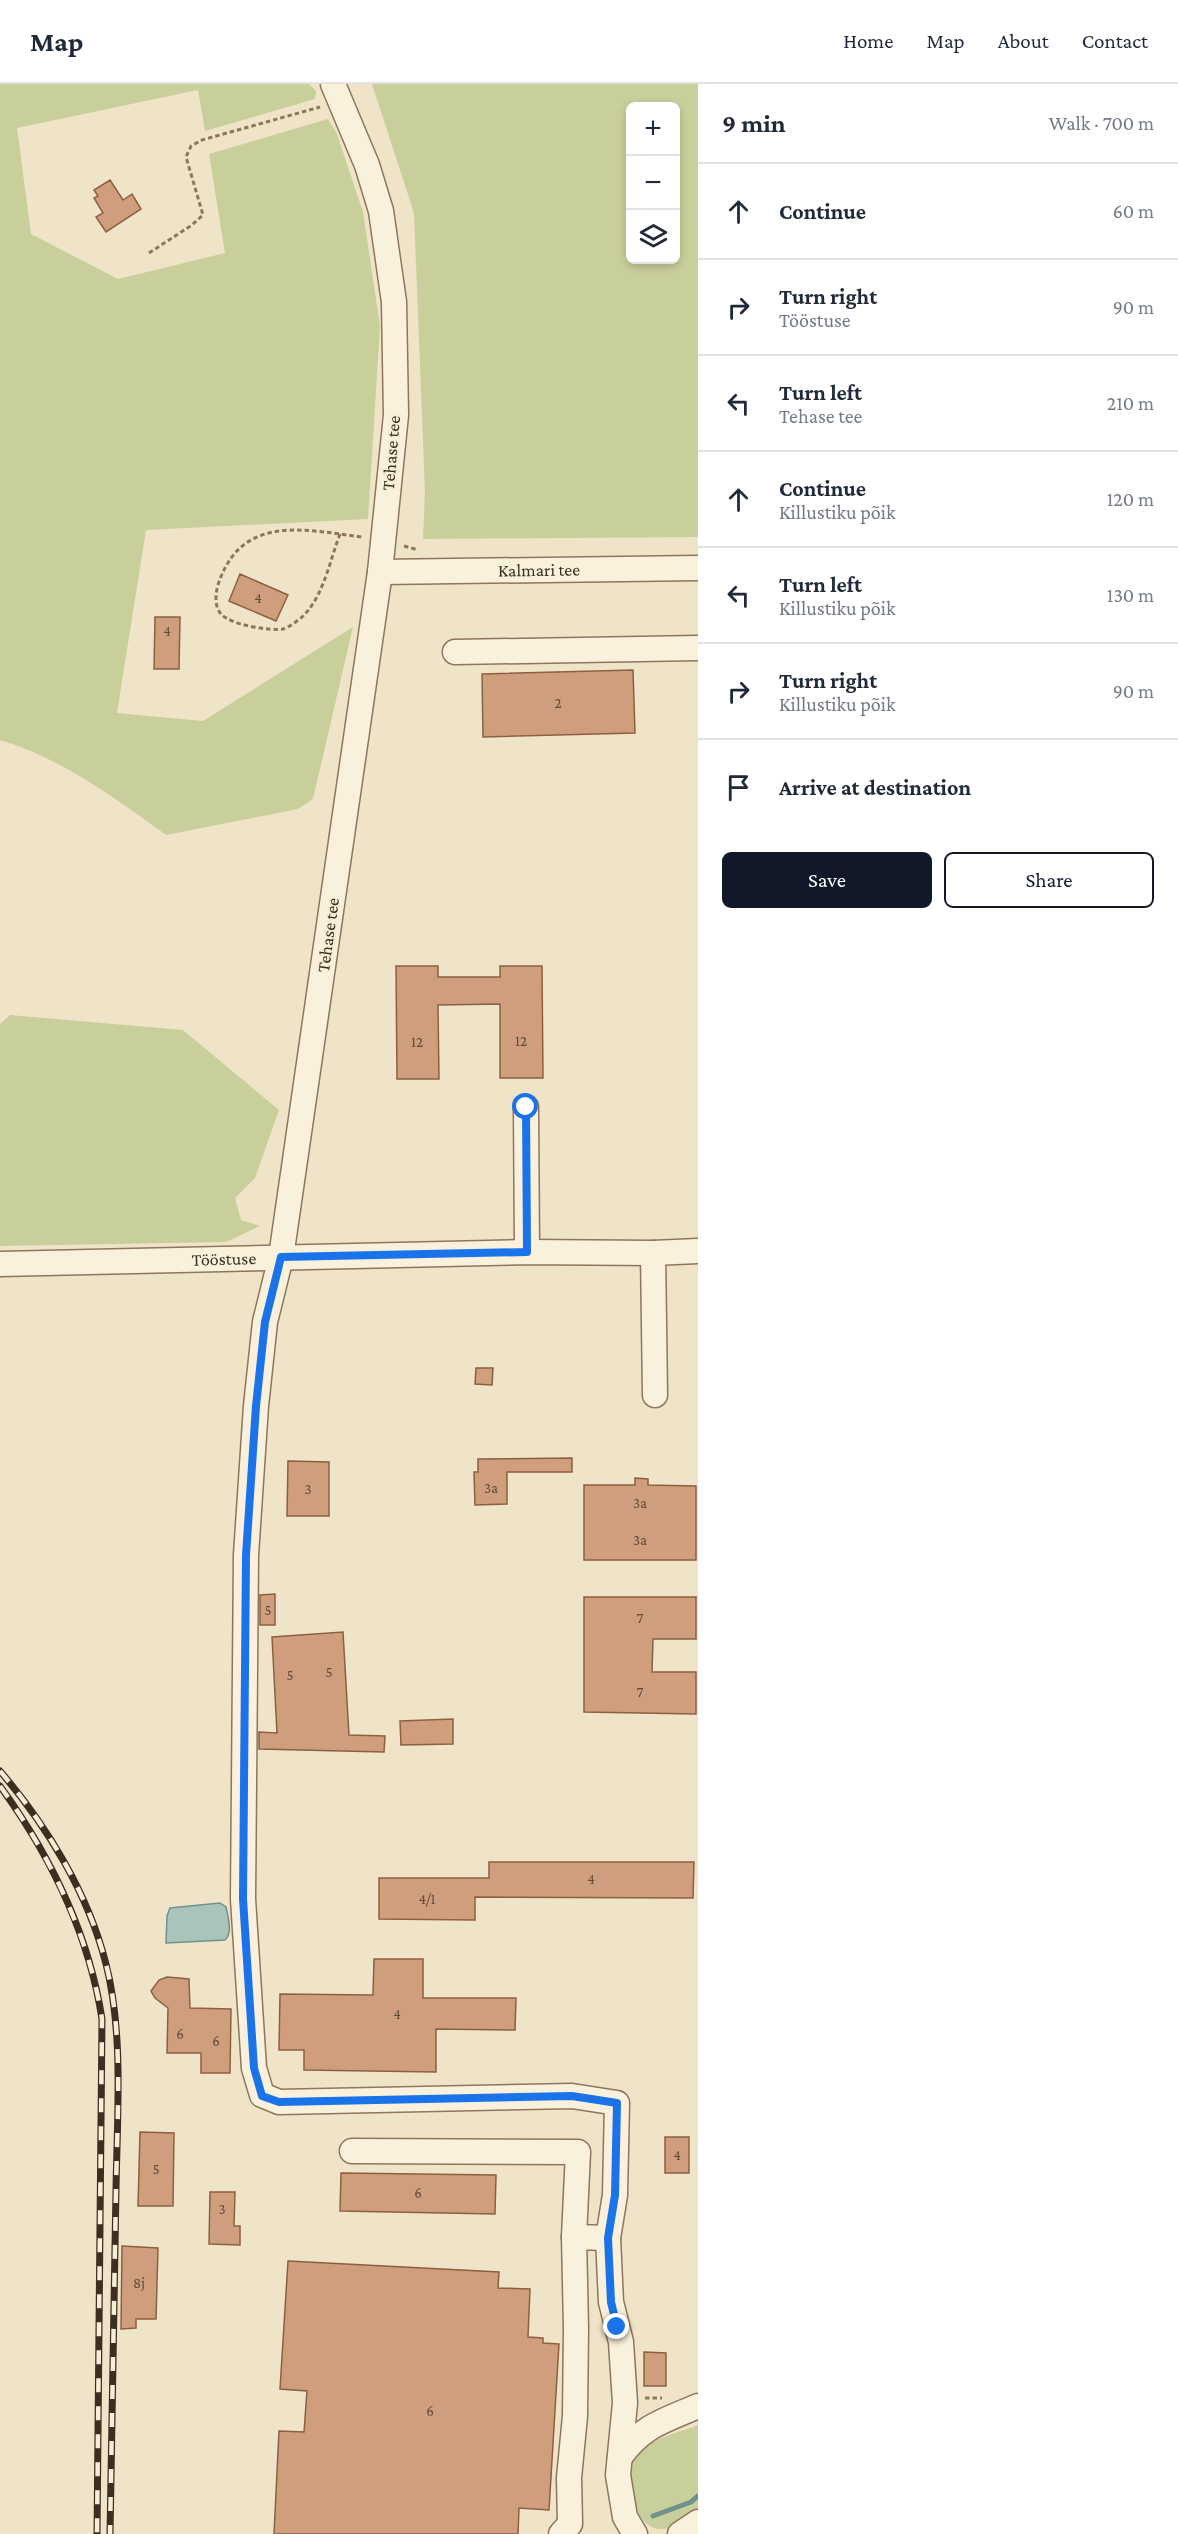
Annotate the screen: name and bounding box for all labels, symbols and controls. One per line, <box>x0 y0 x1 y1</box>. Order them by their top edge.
text: Map <box>30 26 83 57</box>
text: Home <box>843 29 893 53</box>
text: Map <box>926 29 965 53</box>
text: About <box>998 29 1049 53</box>
text: Contact <box>1082 29 1148 53</box>
map controls <box>626 102 680 264</box>
button: + <box>626 102 680 156</box>
text: 9 min <box>722 109 786 138</box>
text: Walk · 700 m <box>1049 112 1154 134</box>
button: − <box>626 156 680 210</box>
icon: ahead <box>722 195 755 228</box>
text: Continue <box>779 199 866 224</box>
text: 60 m <box>1113 200 1154 222</box>
button: layers <box>626 210 680 264</box>
text: Turn right <box>779 284 877 309</box>
icon: right <box>722 291 755 324</box>
text: 90 m <box>1113 296 1154 318</box>
text: Tööstuse <box>779 309 851 331</box>
text: Turn left <box>779 380 862 405</box>
icon: left <box>722 387 755 420</box>
text: 210 m <box>1107 392 1154 414</box>
text: Tehase tee <box>779 405 862 427</box>
street label: Tehase tee <box>378 415 404 491</box>
text: Continue <box>779 476 866 501</box>
icon: ahead <box>722 483 755 516</box>
text: 120 m <box>1107 488 1154 510</box>
text: Killustiku põik <box>779 501 896 523</box>
street label: Kalmari tee <box>498 559 580 581</box>
text: Turn left <box>779 572 862 597</box>
icon: left <box>722 579 755 612</box>
text: 130 m <box>1107 584 1154 606</box>
house number: 4 <box>254 590 262 606</box>
text: Killustiku põik <box>779 597 896 619</box>
house number: 4 <box>163 623 171 639</box>
text: Turn right <box>779 668 877 693</box>
icon: right <box>722 675 755 708</box>
text: 90 m <box>1113 680 1154 702</box>
text: Killustiku põik <box>779 693 896 715</box>
house number: 2 <box>554 695 562 711</box>
icon: arrive <box>722 771 755 804</box>
text: Arrive at destination <box>779 775 971 800</box>
button: Save <box>722 852 932 908</box>
button: Share <box>944 852 1154 908</box>
street label: Tehase tee <box>313 896 343 974</box>
house number: 12 <box>515 1033 527 1049</box>
house number: 12 <box>411 1034 423 1050</box>
route start <box>512 1093 538 1119</box>
street label: Tööstuse <box>191 1248 257 1270</box>
house number: 3a <box>484 1480 498 1496</box>
house number: 3 <box>304 1481 312 1497</box>
house number: 3a <box>633 1495 647 1511</box>
house number: 3a <box>633 1532 647 1548</box>
house number: 5 <box>264 1602 272 1618</box>
house number: 7 <box>637 1610 644 1626</box>
house number: 5 <box>325 1664 333 1680</box>
house number: 5 <box>286 1667 294 1683</box>
house number: 7 <box>637 1684 644 1700</box>
house number: 4 <box>587 1871 595 1887</box>
house number: 4/1 <box>418 1891 436 1907</box>
house number: 4 <box>393 2006 401 2022</box>
house number: 6 <box>176 2026 184 2042</box>
house number: 6 <box>212 2033 220 2049</box>
house number: 4 <box>673 2147 681 2163</box>
house number: 5 <box>152 2161 160 2177</box>
house number: 6 <box>414 2185 422 2201</box>
house number: 3 <box>218 2201 226 2217</box>
house number: 8j <box>133 2275 145 2292</box>
route end <box>603 2313 629 2339</box>
house number: 6 <box>426 2403 434 2419</box>

